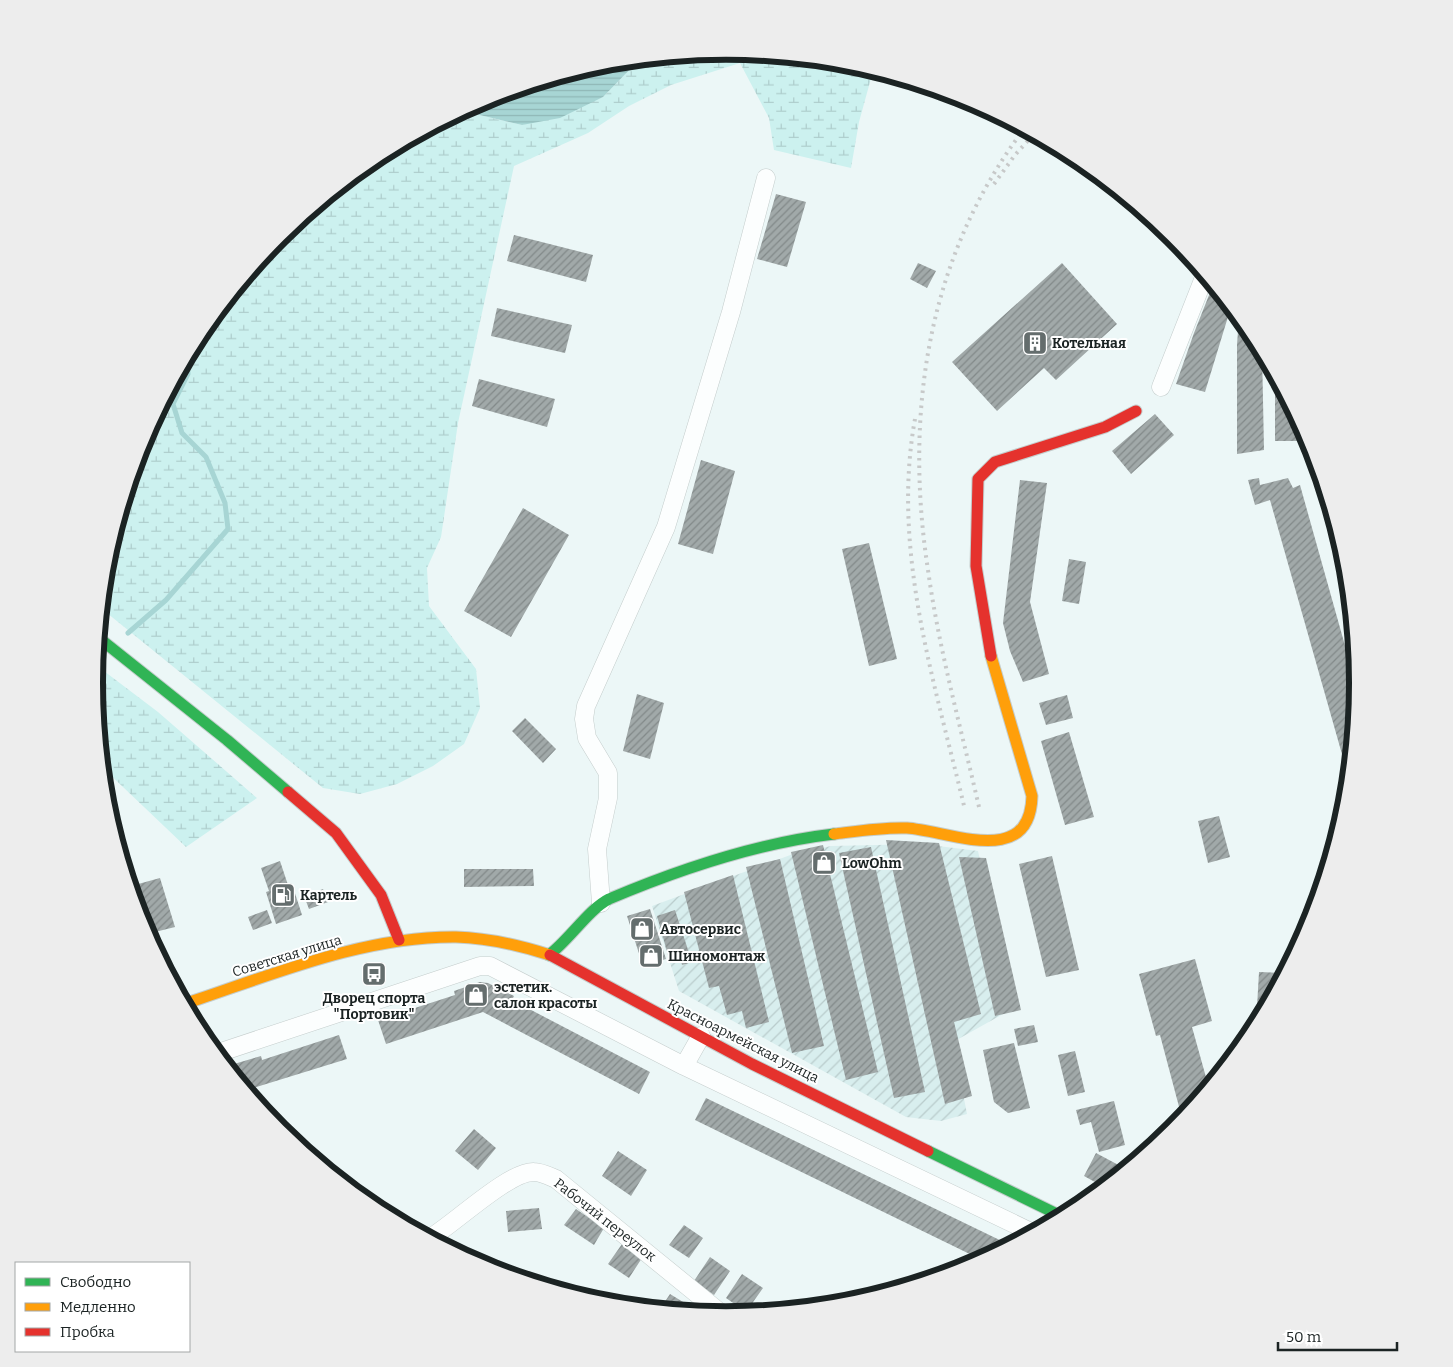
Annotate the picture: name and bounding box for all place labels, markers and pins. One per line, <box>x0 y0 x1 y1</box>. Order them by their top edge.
building icon: Котельная <box>1022 330 1048 356</box>
place label: Котельная <box>1052 335 1126 352</box>
shop icon: LowOhm <box>811 850 837 876</box>
place label: LowOhm <box>842 855 902 872</box>
fuel station icon: Картель <box>270 882 296 908</box>
place label: Картель <box>300 887 358 904</box>
shop icon: Автосервис <box>629 916 655 942</box>
place label: Автосервис <box>660 921 741 938</box>
shop icon: Шиномонтаж <box>638 943 664 969</box>
place label: Шиномонтаж <box>668 948 766 965</box>
bus stop icon: Дворец спорта "Портовик" <box>361 961 387 987</box>
place label: эстетик. салон красоты <box>494 979 597 1012</box>
shop icon: эстетик. салон красоты <box>463 982 489 1008</box>
place label: Дворец спорта "Портовик" <box>323 990 425 1023</box>

